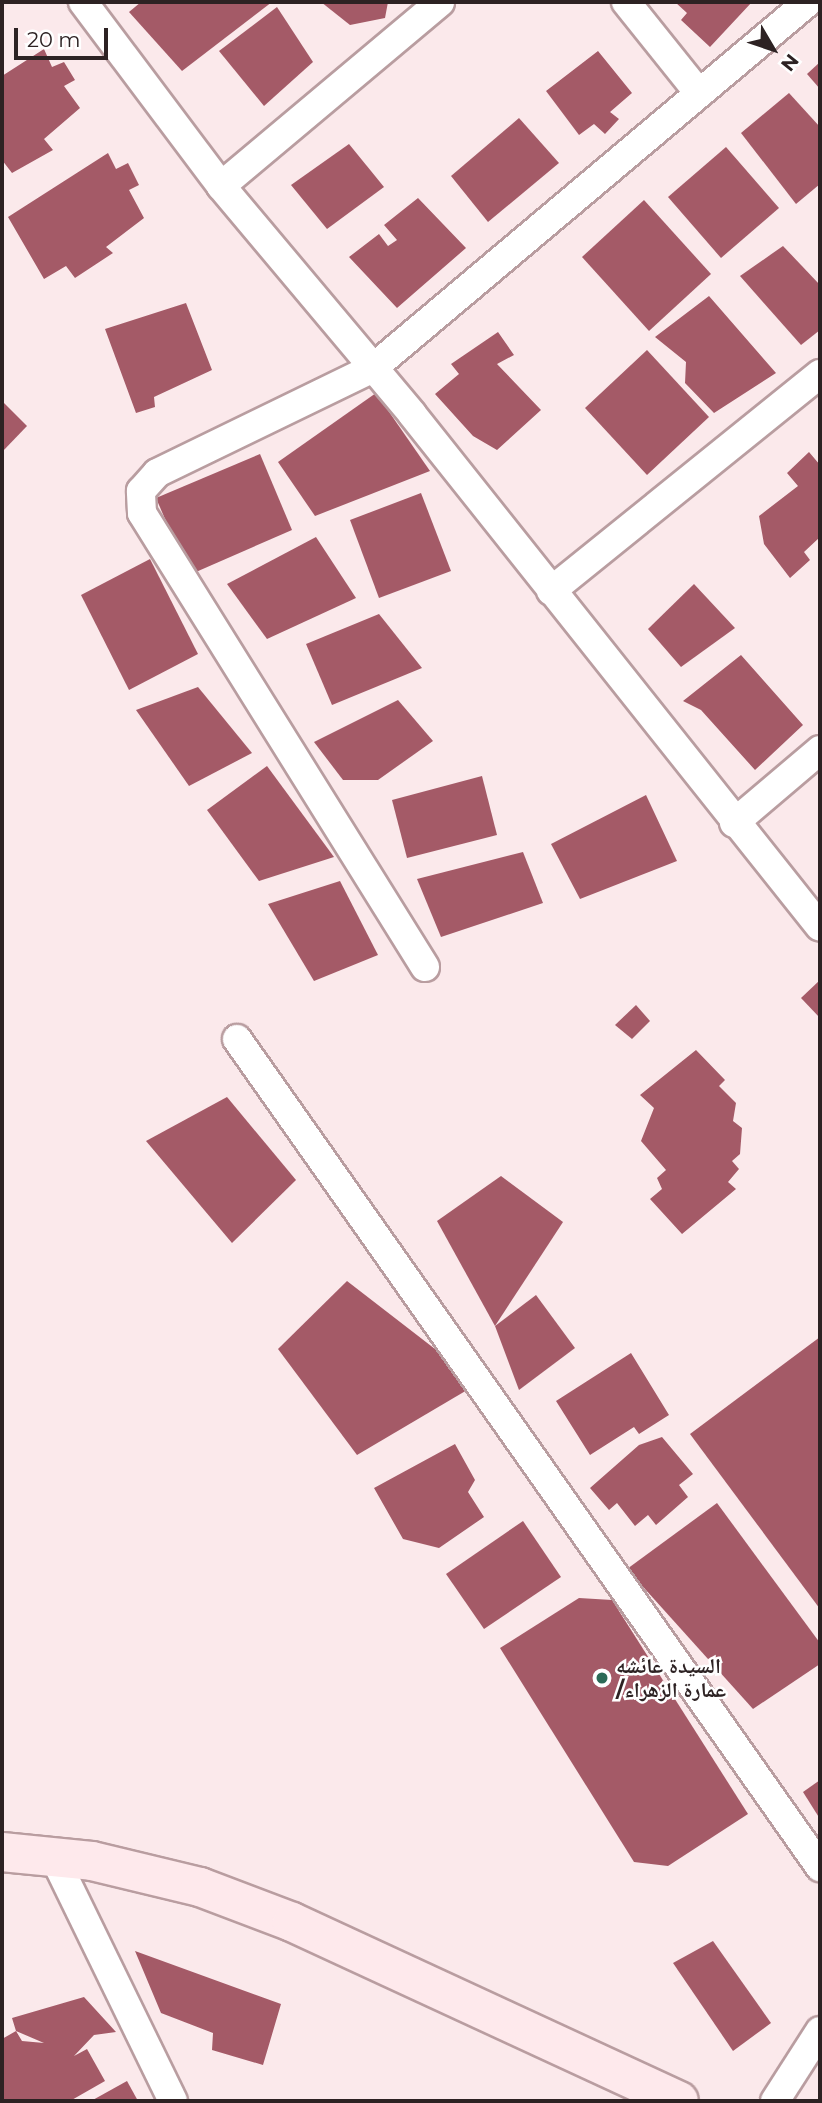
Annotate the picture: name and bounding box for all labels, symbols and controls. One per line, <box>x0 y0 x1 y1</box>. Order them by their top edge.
scale bar <box>18 14 112 58</box>
north arrow <box>738 14 808 84</box>
text: 20 m <box>27 27 81 52</box>
text: N <box>776 49 803 76</box>
place label: السيدة عائشه /عمارة الزهراء <box>616 1653 726 1703</box>
marker: السيدة عائشه /عمارة الزهراء <box>594 1670 610 1686</box>

